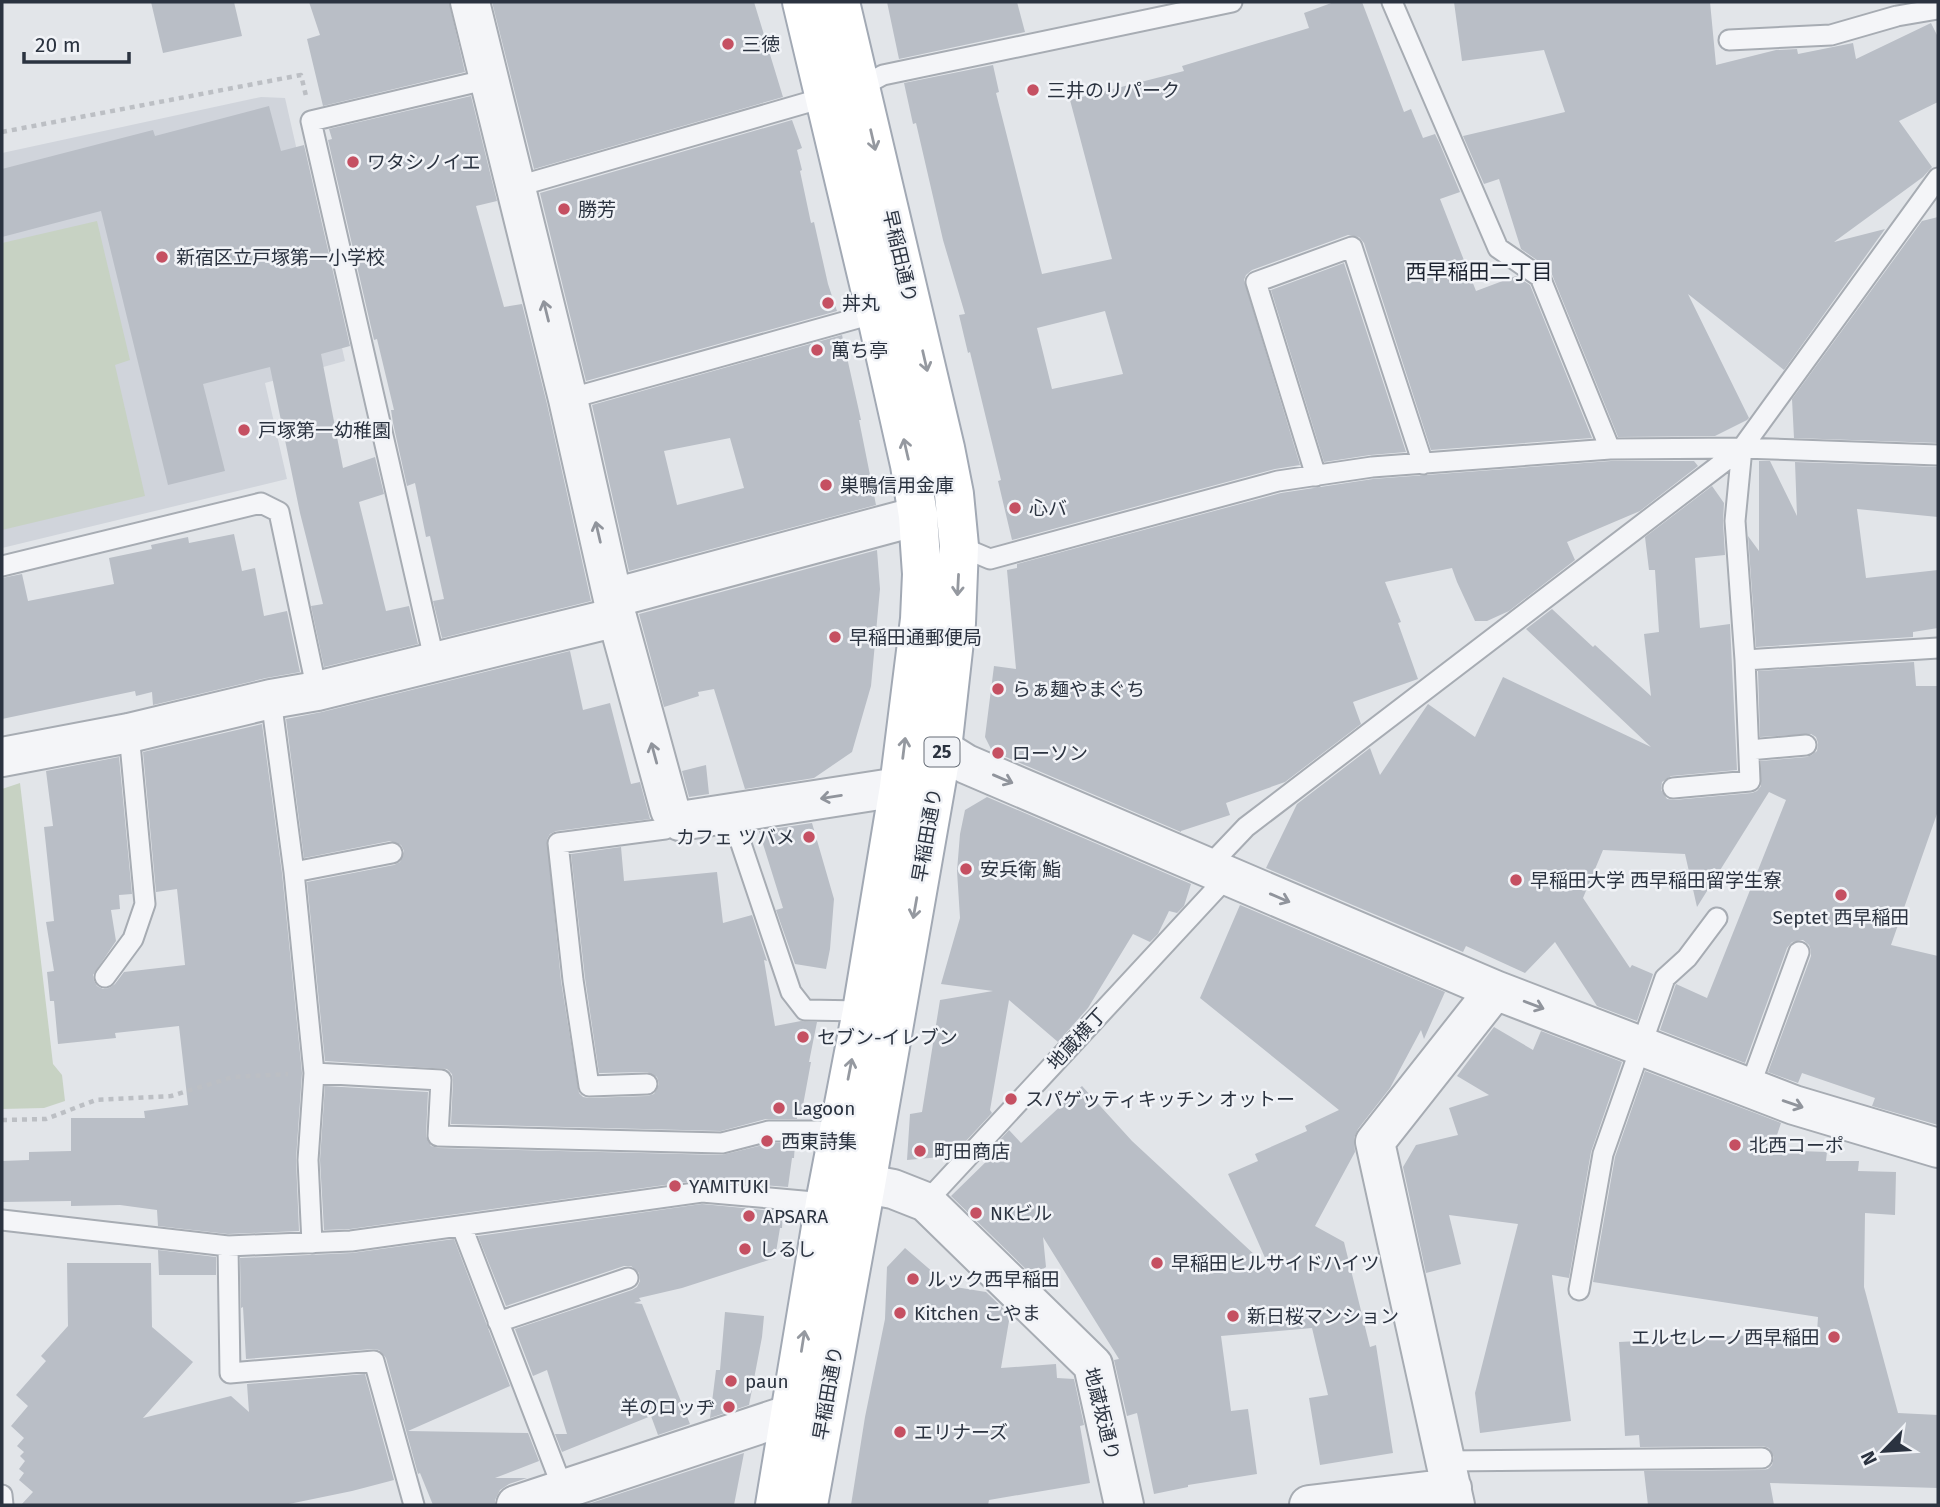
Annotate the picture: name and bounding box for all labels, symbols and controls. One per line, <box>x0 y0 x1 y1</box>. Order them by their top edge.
scale bar <box>24 21 130 65</box>
text: 20 m <box>35 32 81 58</box>
place label: 三徳 <box>742 33 780 56</box>
marker: 三徳 <box>720 36 736 52</box>
place label: 三井のリパーク <box>1047 79 1180 102</box>
marker: 三井のリパーク <box>1025 82 1041 98</box>
one-way arrow <box>867 128 880 151</box>
place label: ワタシノイエ <box>367 151 481 174</box>
marker: ワタシノイエ <box>345 154 361 170</box>
place label: 勝芳 <box>578 198 616 221</box>
marker: 勝芳 <box>556 201 572 217</box>
street label: 早稲田通り <box>878 207 922 305</box>
place label: 新宿区立戸塚第一小学校 <box>176 246 385 269</box>
marker: 新宿区立戸塚第一小学校 <box>154 249 170 265</box>
district label: 西早稲田二丁目 <box>1406 259 1553 285</box>
place label: 丼丸 <box>842 292 880 315</box>
marker: 丼丸 <box>820 295 836 311</box>
one-way arrow <box>539 300 552 323</box>
place label: 萬ち亭 <box>831 339 888 362</box>
marker: 萬ち亭 <box>809 342 825 358</box>
one-way arrow <box>919 349 932 372</box>
place label: 戸塚第一幼稚園 <box>258 419 391 442</box>
marker: 戸塚第一幼稚園 <box>236 422 252 438</box>
one-way arrow <box>899 438 913 461</box>
place label: 巣鴨信用金庫 <box>840 474 954 497</box>
marker: 巣鴨信用金庫 <box>818 477 834 493</box>
place label: 心バ <box>1029 497 1067 520</box>
marker: 心バ <box>1007 500 1023 516</box>
one-way arrow <box>591 521 604 544</box>
one-way arrow <box>951 573 964 596</box>
place label: 早稲田通郵便局 <box>849 626 982 649</box>
marker: 早稲田通郵便局 <box>827 629 843 645</box>
place label: らぁ麺やまぐち <box>1012 678 1145 701</box>
marker: らぁ麺やまぐち <box>990 681 1006 697</box>
one-way arrow <box>897 737 910 760</box>
road number: 25 <box>925 738 960 766</box>
one-way arrow <box>647 742 660 764</box>
place label: ローソン <box>1012 742 1088 765</box>
marker: ローソン <box>990 745 1006 761</box>
one-way arrow <box>992 774 1013 787</box>
street label: 早稲田通り <box>907 786 947 884</box>
one-way arrow <box>820 791 843 804</box>
place label: カフェ ツバメ <box>676 826 795 849</box>
marker: カフェ ツバメ <box>801 829 817 845</box>
place label: 安兵衛 鮨 <box>980 858 1061 881</box>
marker: 安兵衛 鮨 <box>958 861 974 877</box>
place label: 早稲田大学 西早稲田留学生寮 <box>1530 869 1782 892</box>
marker: 早稲田大学 西早稲田留学生寮 <box>1508 872 1524 888</box>
marker: Septet 西早稲田 <box>1833 887 1849 903</box>
one-way arrow <box>1268 892 1290 905</box>
one-way arrow <box>907 896 921 918</box>
place label: Septet 西早稲田 <box>1773 906 1909 929</box>
one-way arrow <box>1523 1000 1545 1013</box>
street label: 地蔵横丁 <box>1043 1003 1111 1075</box>
place label: セブン-イレブン <box>817 1026 958 1049</box>
marker: セブン-イレブン <box>795 1029 811 1045</box>
one-way arrow <box>844 1058 858 1081</box>
place label: スパゲッティキッチン オットー <box>1025 1088 1295 1111</box>
marker: スパゲッティキッチン オットー <box>1003 1091 1019 1107</box>
place label: Lagoon <box>793 1097 855 1120</box>
one-way arrow <box>1781 1099 1803 1111</box>
marker: Lagoon <box>771 1100 787 1116</box>
place label: 西東詩集 <box>781 1130 857 1153</box>
marker: 西東詩集 <box>759 1133 775 1149</box>
place label: 北西コーポ <box>1749 1134 1844 1157</box>
marker: 北西コーポ <box>1727 1137 1743 1153</box>
place label: 町田商店 <box>934 1140 1010 1163</box>
marker: 町田商店 <box>912 1143 928 1159</box>
place label: YAMITUKI <box>689 1175 769 1198</box>
marker: YAMITUKI <box>667 1178 683 1194</box>
place label: NKビル <box>990 1202 1052 1225</box>
place label: APSARA <box>763 1205 828 1228</box>
marker: NKビル <box>968 1205 984 1221</box>
marker: APSARA <box>741 1208 757 1224</box>
place label: しるし <box>759 1238 816 1261</box>
marker: しるし <box>737 1241 753 1257</box>
place label: 早稲田ヒルサイドハイツ <box>1171 1252 1380 1275</box>
marker: 早稲田ヒルサイドハイツ <box>1149 1255 1165 1271</box>
place label: ルック西早稲田 <box>927 1268 1060 1291</box>
marker: ルック西早稲田 <box>905 1271 921 1287</box>
place label: Kitchen こやま <box>914 1302 1041 1325</box>
marker: Kitchen こやま <box>892 1305 908 1321</box>
place label: 新日桜マンション <box>1247 1305 1399 1328</box>
marker: 新日桜マンション <box>1225 1308 1241 1324</box>
place label: エルセレーノ西早稲田 <box>1631 1326 1820 1349</box>
marker: エルセレーノ西早稲田 <box>1826 1329 1842 1345</box>
one-way arrow <box>796 1330 809 1353</box>
street label: 早稲田通り <box>808 1344 848 1442</box>
street label: 地蔵坂通り <box>1079 1365 1125 1463</box>
place label: paun <box>745 1370 789 1393</box>
marker: paun <box>723 1373 739 1389</box>
place label: 羊のロッヂ <box>620 1396 715 1419</box>
marker: 羊のロッヂ <box>721 1399 737 1415</box>
north arrow <box>1849 1416 1919 1486</box>
place label: エリナーズ <box>914 1421 1008 1444</box>
marker: エリナーズ <box>892 1424 908 1440</box>
text: N <box>1856 1447 1882 1469</box>

